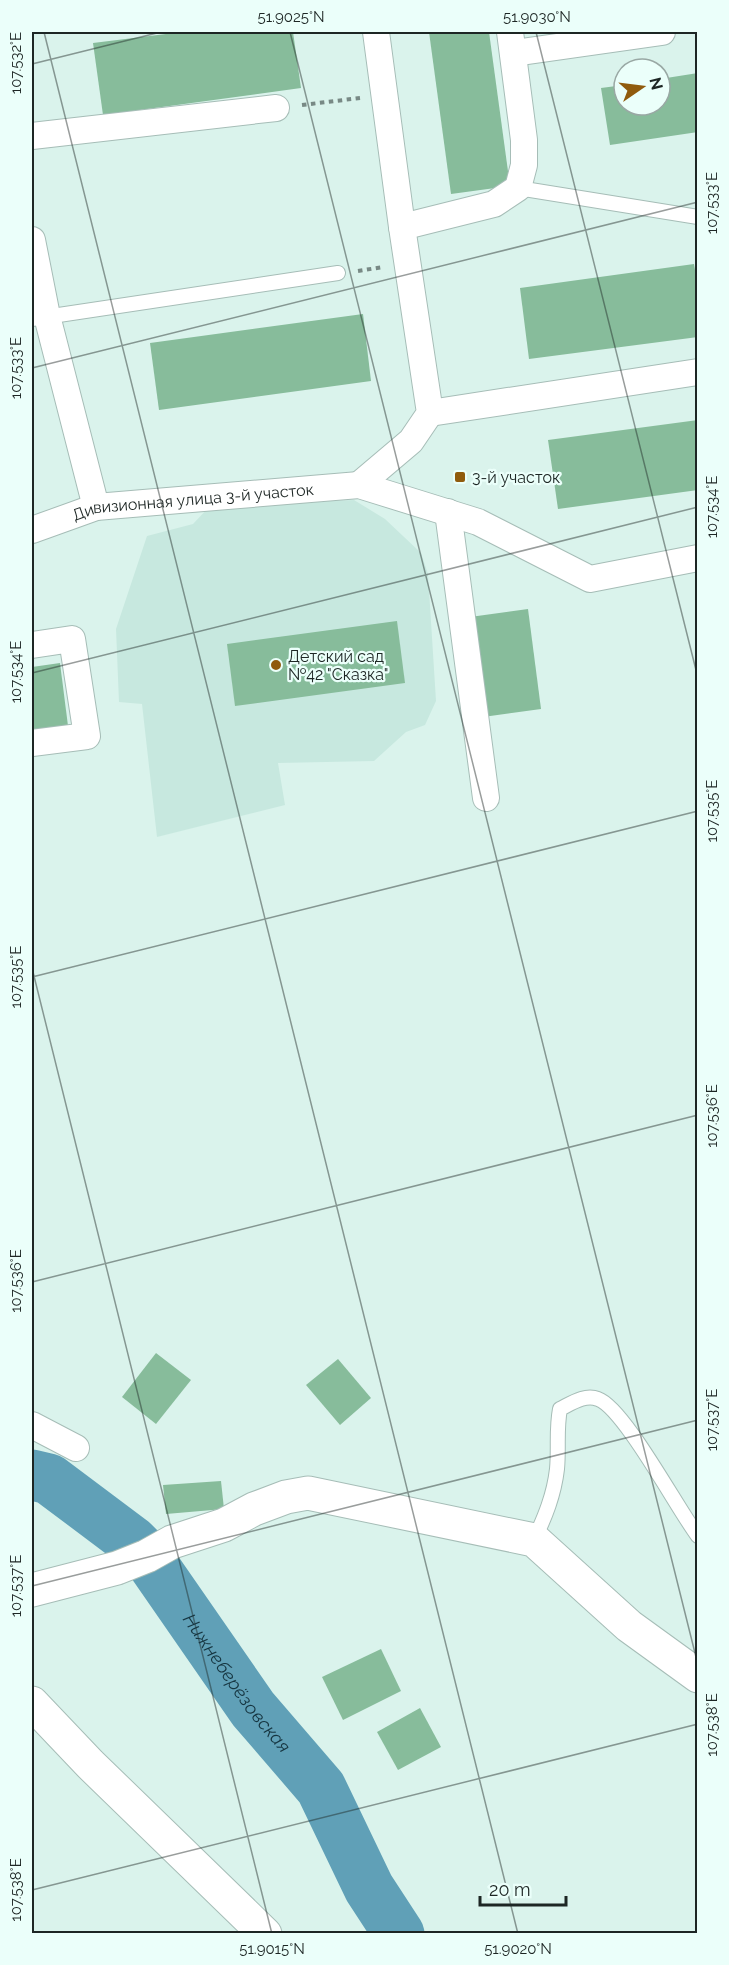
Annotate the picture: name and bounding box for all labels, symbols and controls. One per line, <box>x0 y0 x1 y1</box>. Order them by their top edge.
text: 51.9025°N <box>258 8 324 26</box>
text: 51.9030°N <box>503 8 571 26</box>
text: 107.532°E <box>7 32 25 94</box>
north arrow <box>612 57 672 117</box>
text: N <box>645 75 667 92</box>
text: 107.533°E <box>703 172 721 234</box>
text: 107.533°E <box>7 337 25 399</box>
place label: 3-й участок <box>472 468 560 487</box>
marker: 3-й участок <box>453 470 467 484</box>
text: 107.534°E <box>703 476 721 538</box>
street label: Дивизионная улица 3-й участок <box>70 479 315 524</box>
text: 107.534°E <box>7 641 25 703</box>
place label: Детский сад №42 "Сказка" <box>288 647 389 684</box>
marker: Детский сад №42 "Сказка" <box>269 658 283 672</box>
text: 107.535°E <box>703 780 721 842</box>
text: 107.535°E <box>7 946 25 1008</box>
text: 107.536°E <box>703 1084 721 1148</box>
text: 107.536°E <box>7 1249 25 1313</box>
text: 107.537°E <box>703 1389 721 1451</box>
text: 107.537°E <box>7 1555 25 1617</box>
water label: Нижнеберёзовская <box>179 1609 296 1756</box>
text: 107.538°E <box>703 1693 721 1757</box>
text: 107.538°E <box>7 1858 25 1922</box>
scale bar <box>480 1869 566 1907</box>
text: 20 m <box>489 1879 531 1900</box>
text: 51.9015°N <box>239 1940 305 1958</box>
text: 51.9020°N <box>484 1940 552 1958</box>

